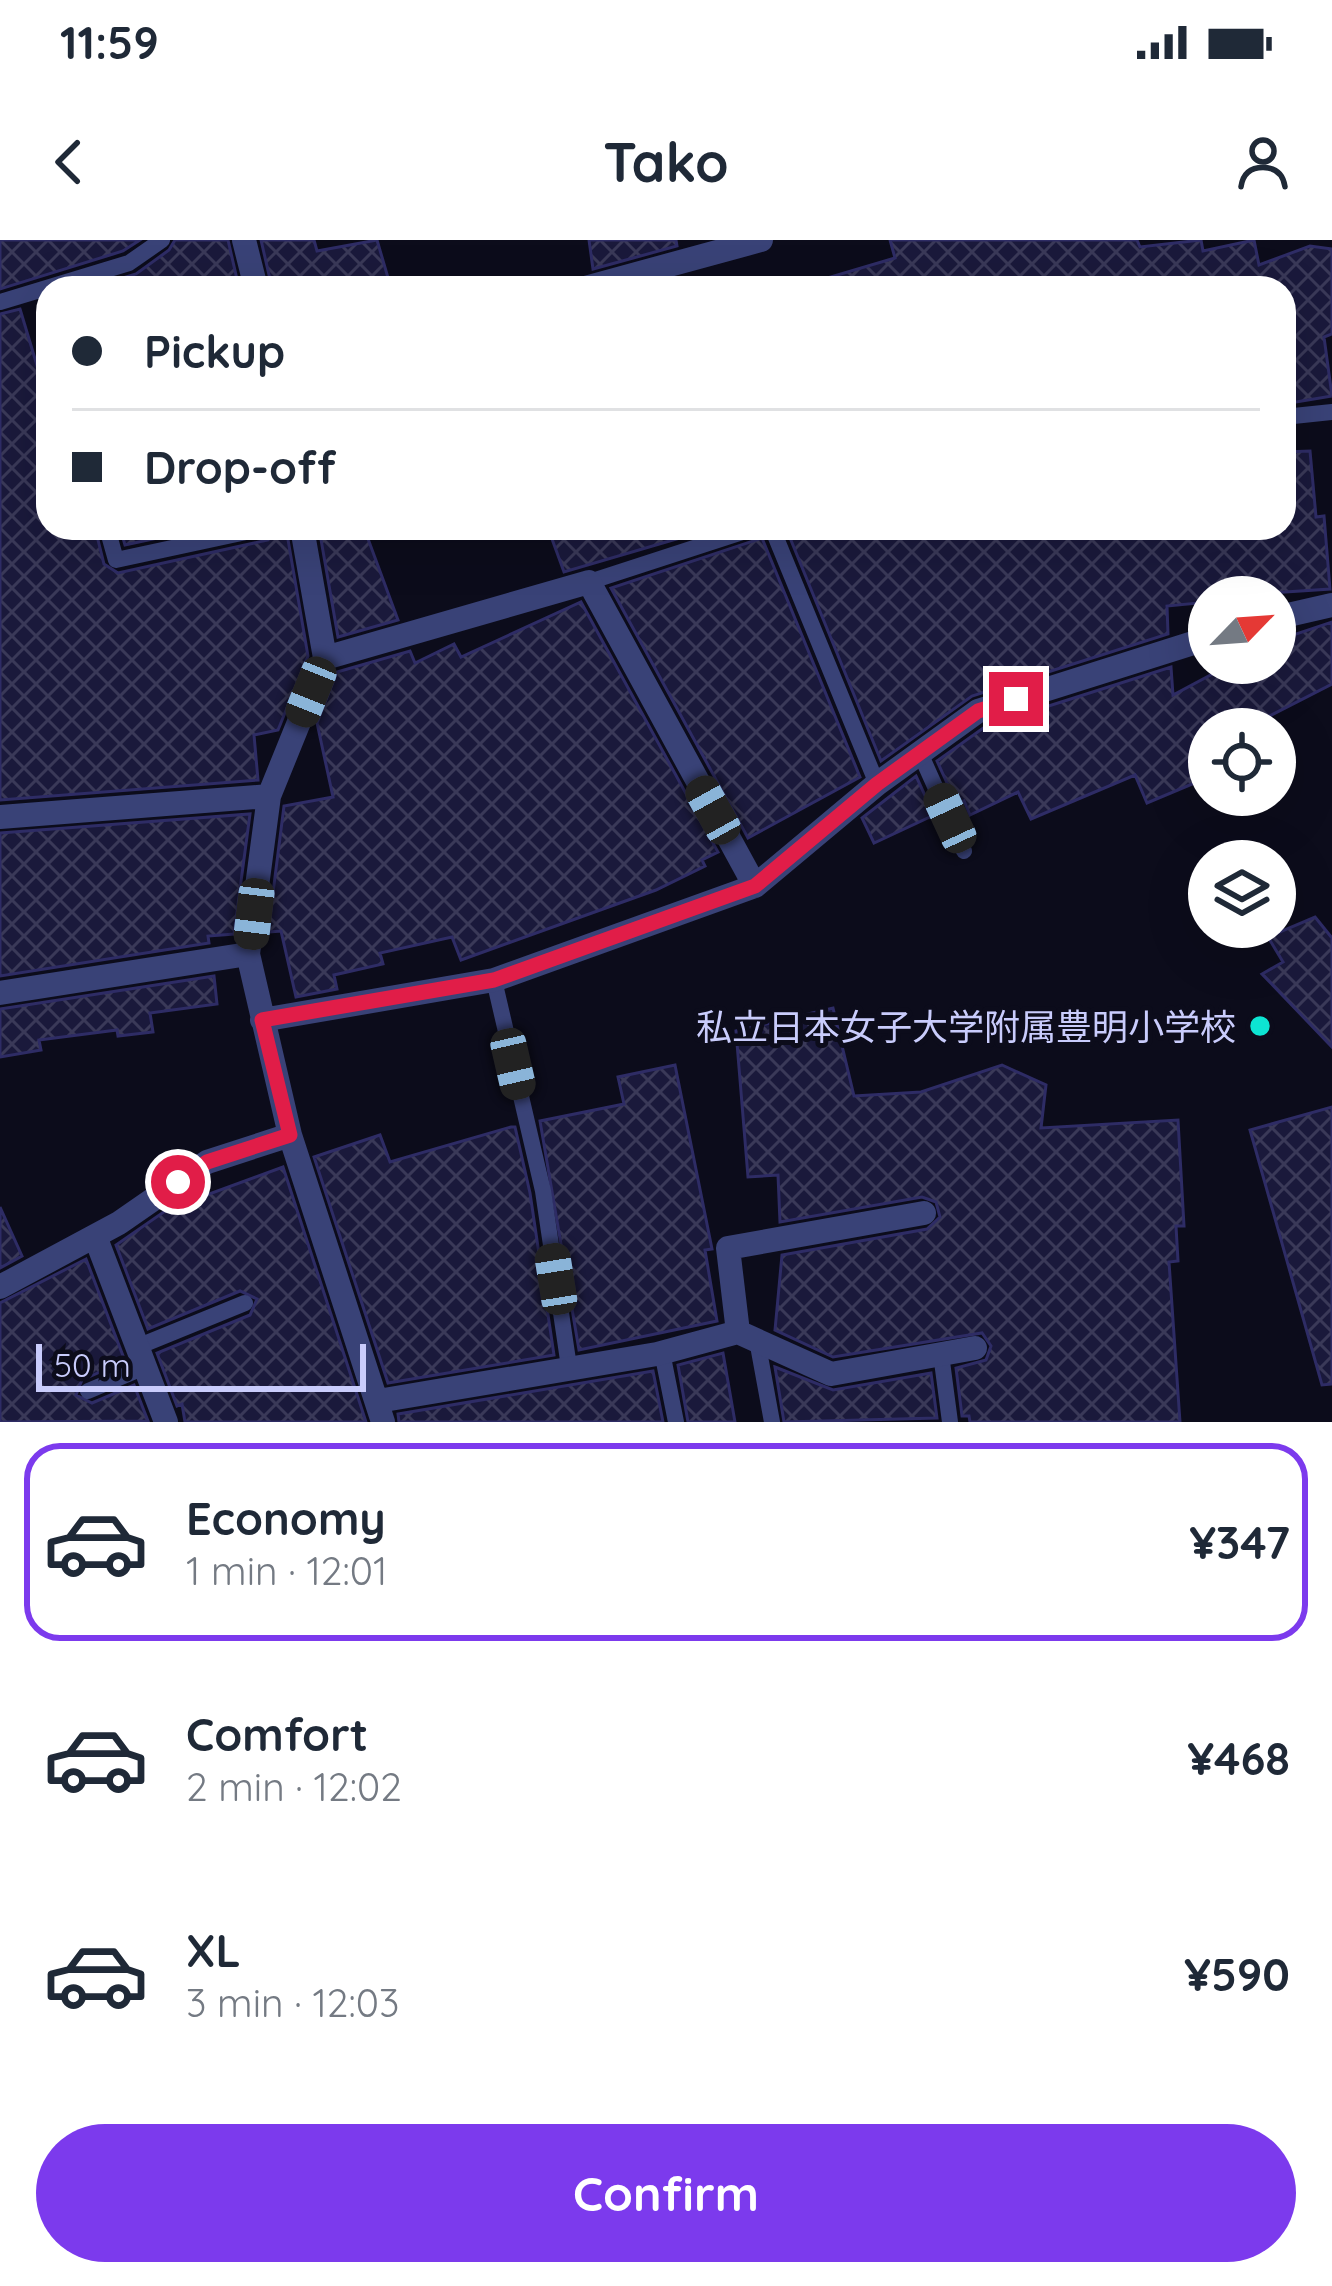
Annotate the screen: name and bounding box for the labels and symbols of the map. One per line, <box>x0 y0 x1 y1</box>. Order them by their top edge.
north arrow <box>1188 576 1296 684</box>
car <box>281 652 341 732</box>
route end <box>989 672 1043 726</box>
car <box>680 770 746 850</box>
car <box>918 778 982 858</box>
car <box>232 876 276 952</box>
place label: 私立日本女子大学附属豊明小学校 <box>696 1004 1236 1049</box>
marker: 私立日本女子大学附属豊明小学校 <box>1247 1013 1273 1039</box>
car <box>487 1025 539 1103</box>
route start <box>151 1155 205 1209</box>
car <box>533 1241 579 1317</box>
scale bar <box>36 1338 366 1391</box>

